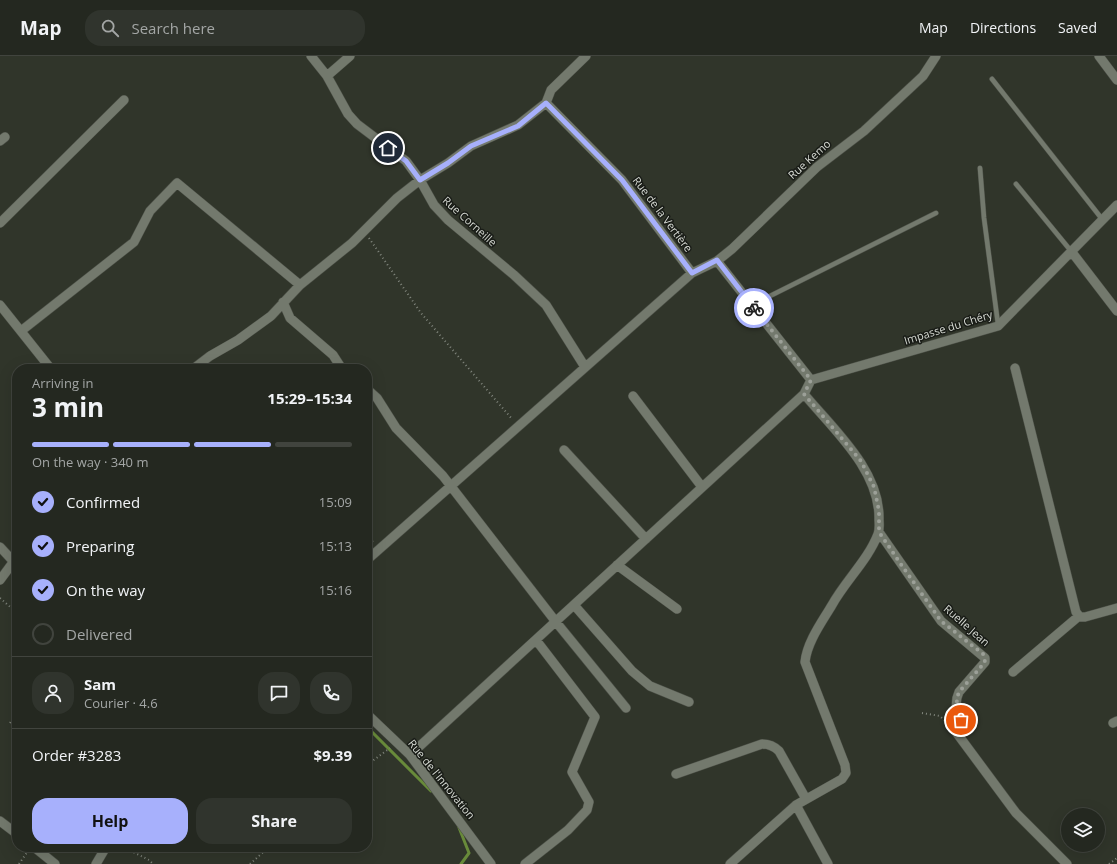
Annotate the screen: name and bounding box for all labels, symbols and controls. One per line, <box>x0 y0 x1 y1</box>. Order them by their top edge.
search box <box>85 10 365 46</box>
text: Map <box>20 15 61 41</box>
icon: search <box>99 17 121 39</box>
text: Search here <box>131 18 215 38</box>
text: Map <box>919 18 948 37</box>
text: Directions <box>970 18 1036 37</box>
text: Saved <box>1058 18 1097 37</box>
pin <box>371 131 405 165</box>
street label: Rue Kemo <box>785 136 834 182</box>
icon: home <box>377 137 399 159</box>
street label: Rue de la Vertière <box>630 173 696 255</box>
street label: Rue Corneille <box>440 193 500 249</box>
courier <box>734 288 774 328</box>
icon: bike <box>743 297 765 319</box>
street label: Impasse du Chéry <box>902 306 995 348</box>
text: Arriving in <box>32 374 94 392</box>
text: 15:29–15:34 <box>267 388 352 408</box>
text: 3 min <box>32 389 104 425</box>
text: On the way · 340 m <box>32 453 148 471</box>
icon: check <box>32 491 54 513</box>
text: Confirmed <box>66 492 140 512</box>
text: 15:09 <box>319 493 352 511</box>
icon: check <box>32 535 54 557</box>
text: Preparing <box>66 536 134 556</box>
text: 15:13 <box>319 537 352 555</box>
icon: check <box>32 579 54 601</box>
text: On the way <box>66 580 145 600</box>
text: 15:16 <box>319 581 352 599</box>
street label: Ruelle Jean <box>941 601 993 649</box>
text: Delivered <box>66 624 133 644</box>
button: person <box>32 672 74 714</box>
button: chat <box>258 672 300 714</box>
button: phone <box>310 672 352 714</box>
text: Sam <box>84 674 116 694</box>
text: Courier · 4.6 <box>84 694 158 712</box>
pin <box>944 703 978 737</box>
icon: bag <box>950 709 972 731</box>
street label: Rue de l'Innovation <box>405 736 479 822</box>
text: Order #3283 <box>32 745 121 765</box>
text: $9.39 <box>313 745 352 765</box>
button: Help <box>32 798 188 844</box>
button: Share <box>196 798 352 844</box>
map controls <box>1061 808 1105 852</box>
button: layers <box>1061 808 1105 852</box>

